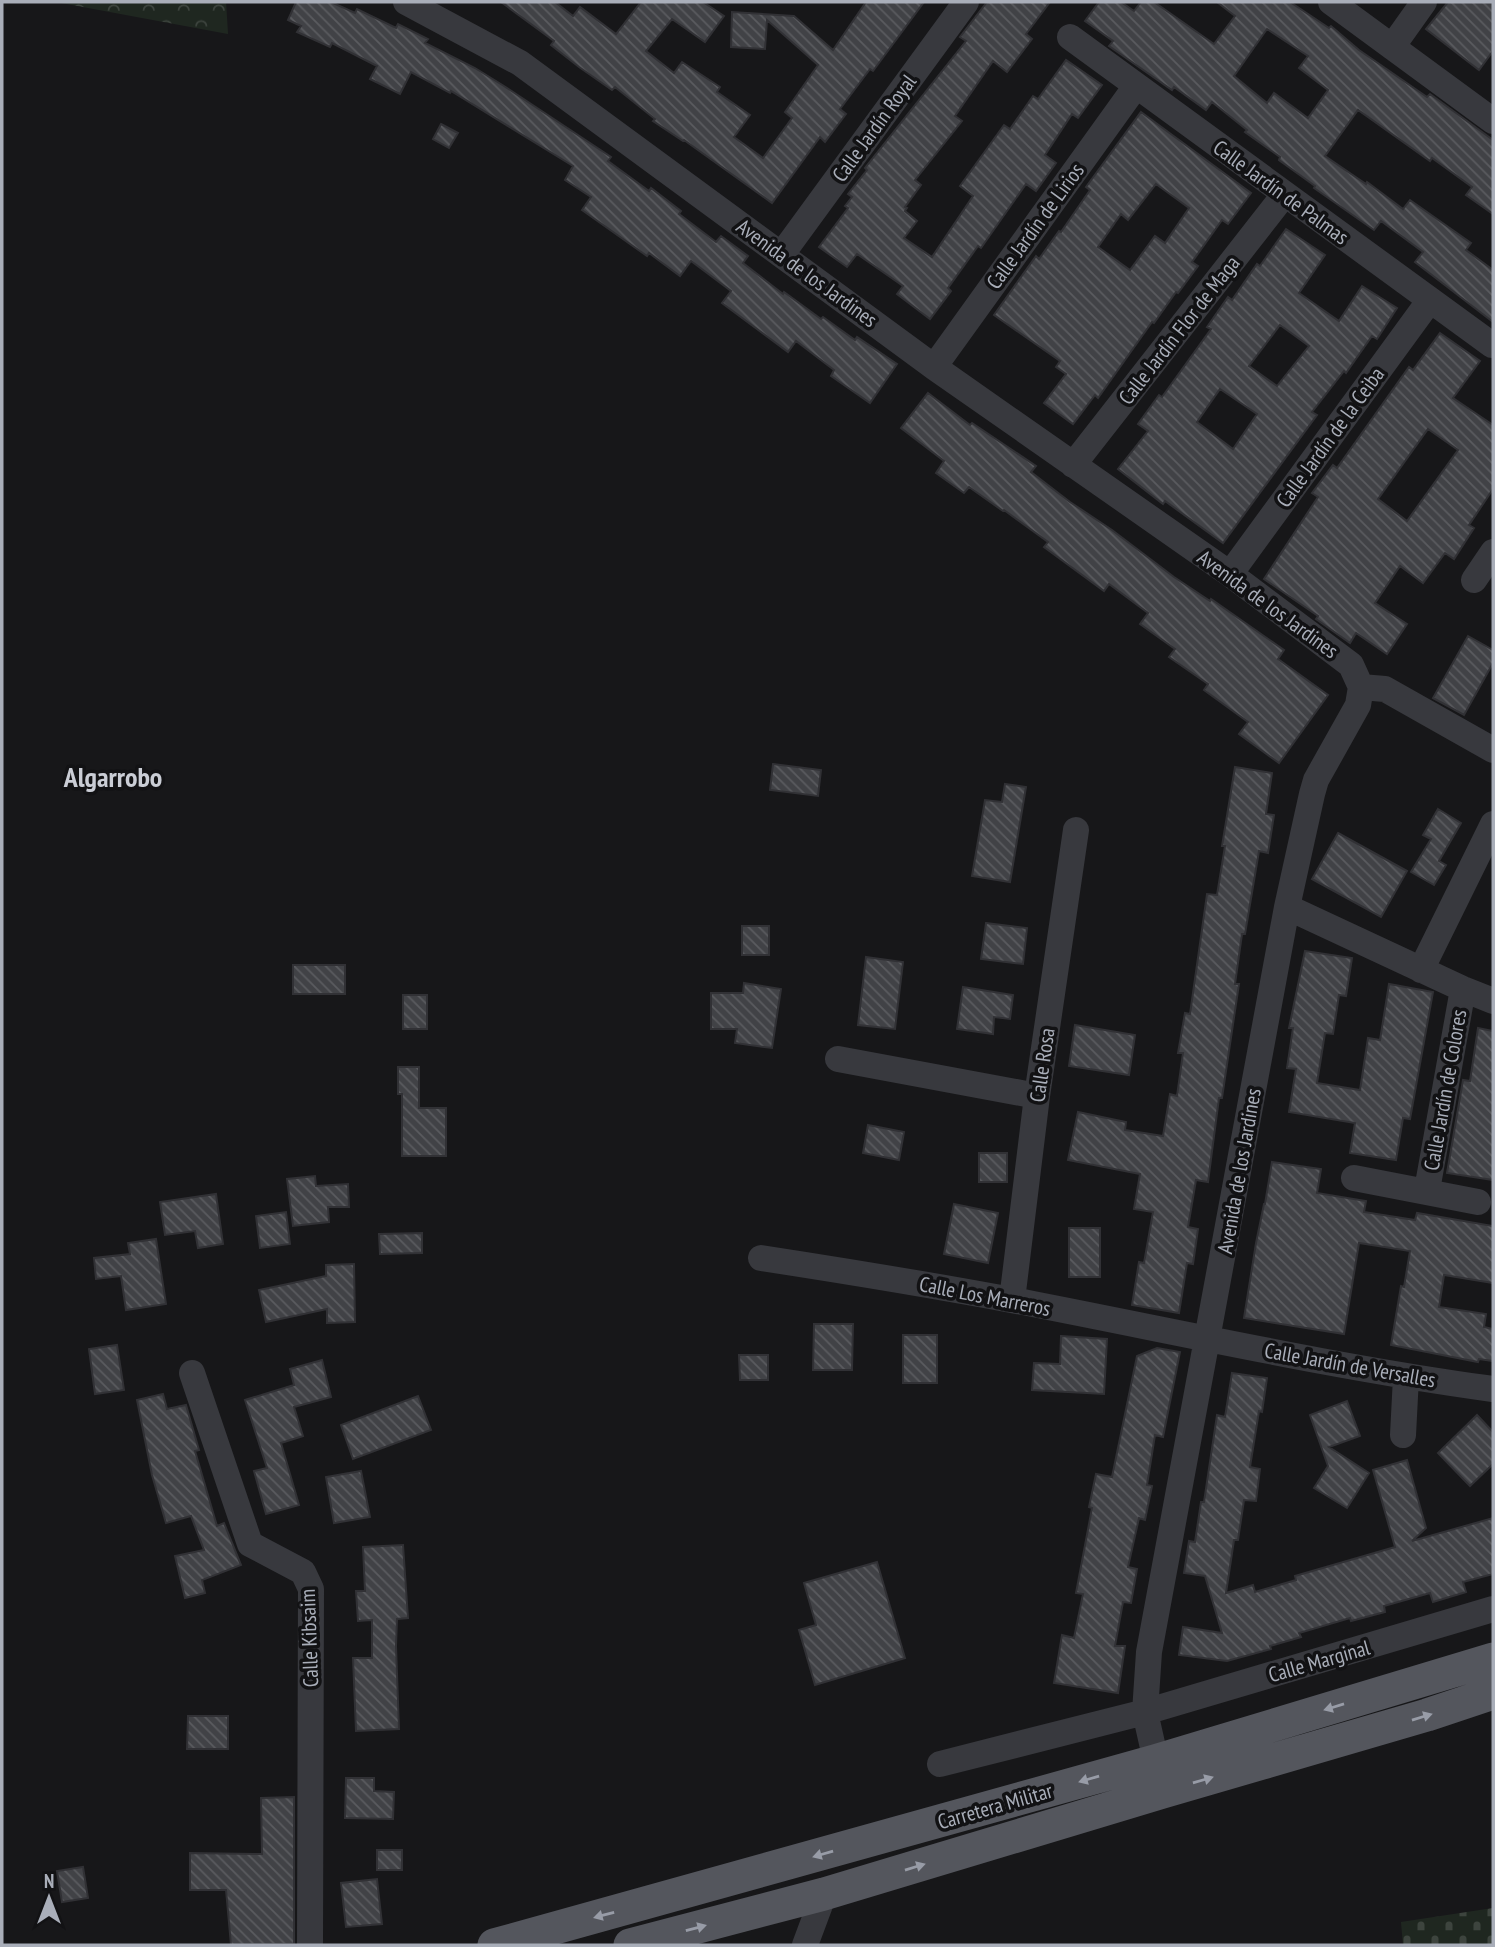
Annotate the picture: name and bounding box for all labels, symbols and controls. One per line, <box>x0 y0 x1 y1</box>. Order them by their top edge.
street label: Calle Jardín Royal <box>826 69 922 187</box>
street label: Calle Jardín de Palmas <box>1208 134 1354 250</box>
street label: Calle Jardín de Lirios <box>980 158 1090 294</box>
street label: Avenida de los Jardines <box>731 213 883 333</box>
street label: Calle Jardín Flor de Maga <box>1112 250 1246 410</box>
street label: Calle Jardín de la Ceiba <box>1270 362 1390 512</box>
street label: Avenida de los Jardines <box>1192 544 1344 664</box>
district label: Algarrobo <box>63 758 162 795</box>
street label: Calle Jardín de Colores <box>1418 1007 1472 1173</box>
street label: Calle Rosa <box>1023 1026 1061 1104</box>
street label: Avenida de los Jardines <box>1211 1086 1267 1256</box>
street label: Calle Los Marreros <box>917 1270 1053 1322</box>
street label: Calle Jardín de Versalles <box>1262 1337 1438 1393</box>
street label: Calle Kibsaim <box>294 1588 324 1688</box>
street label: Calle Marginal <box>1265 1634 1373 1688</box>
one-way arrow <box>1323 1703 1344 1713</box>
one-way arrow <box>1412 1711 1433 1721</box>
one-way arrow <box>1078 1774 1100 1785</box>
one-way arrow <box>1193 1774 1215 1785</box>
street label: Carretera Militar <box>935 1777 1056 1835</box>
one-way arrow <box>812 1850 833 1860</box>
one-way arrow <box>905 1861 926 1871</box>
north arrow <box>14 1863 84 1933</box>
text: N <box>44 1869 54 1893</box>
one-way arrow <box>592 1910 614 1921</box>
one-way arrow <box>685 1922 707 1933</box>

